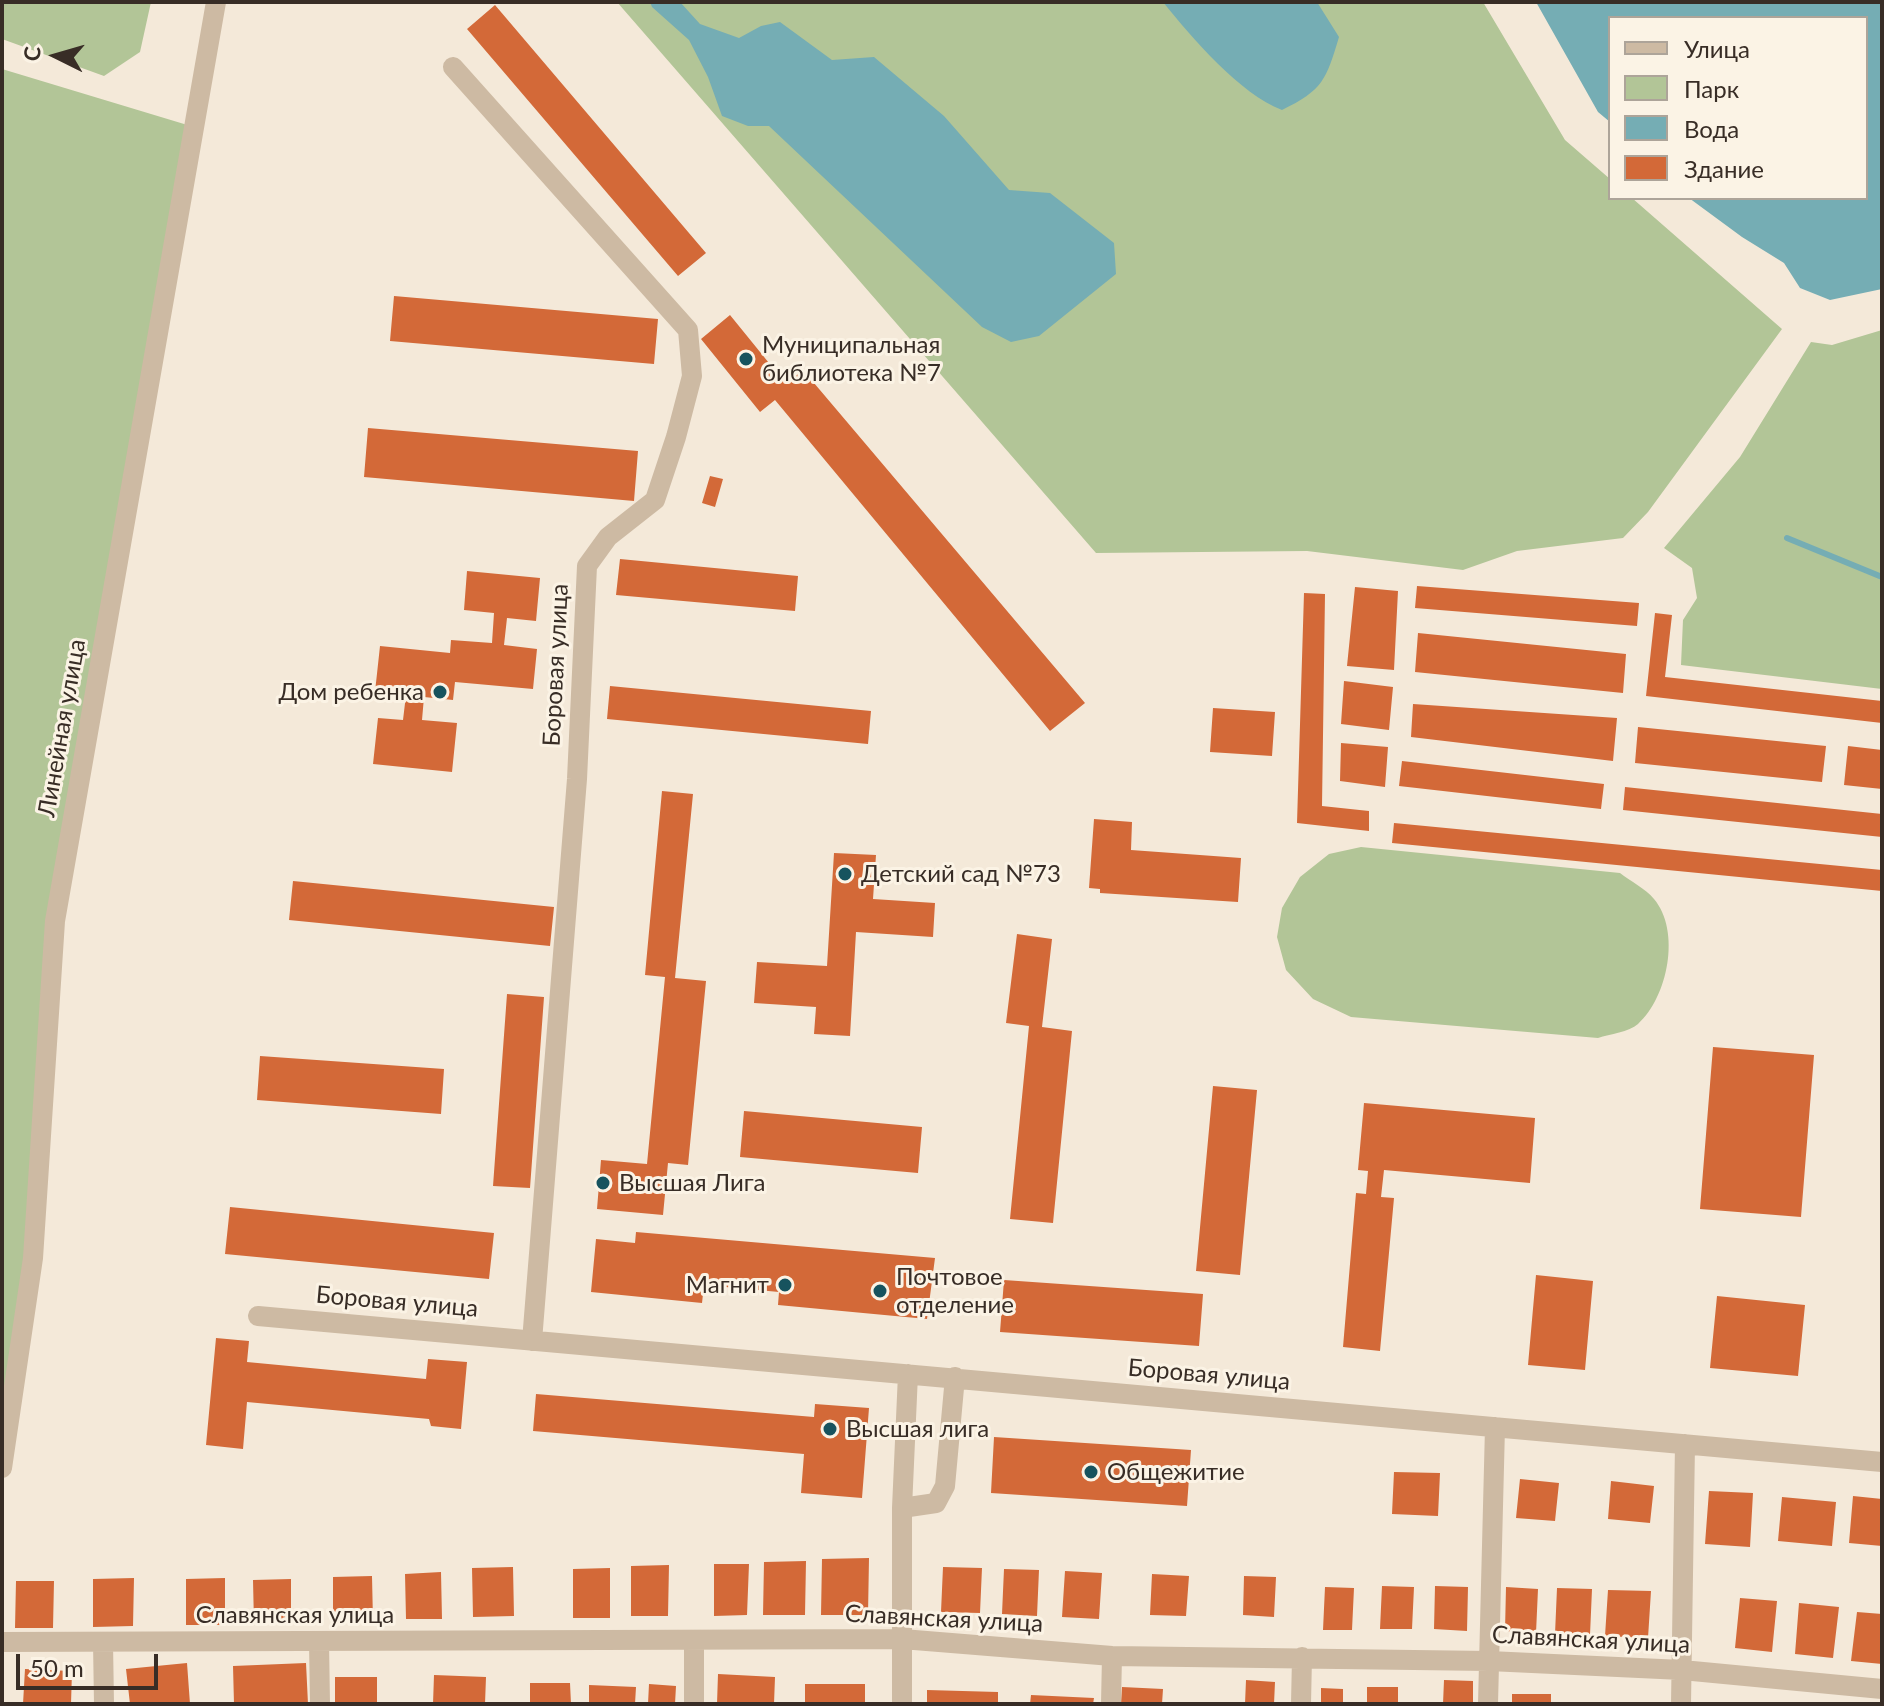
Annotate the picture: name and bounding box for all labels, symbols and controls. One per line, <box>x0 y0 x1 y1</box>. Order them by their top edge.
north arrow <box>16 16 96 96</box>
legend <box>1608 16 1868 200</box>
text: Улица <box>1684 34 1750 63</box>
text: С <box>18 45 46 62</box>
text: Парк <box>1684 74 1739 103</box>
text: Вода <box>1684 114 1739 143</box>
text: Здание <box>1684 154 1764 183</box>
place label: Муниципальная библиотека №7 <box>762 331 941 387</box>
marker: Муниципальная библиотека №7 <box>737 350 755 368</box>
street label: Боровая улица <box>537 583 575 747</box>
street label: Линейная улица <box>32 637 92 819</box>
place label: Дом ребенка <box>278 678 424 706</box>
marker: Дом ребенка <box>431 683 449 701</box>
place label: Детский сад №73 <box>861 860 1061 888</box>
marker: Детский сад №73 <box>836 865 854 883</box>
place label: Высшая Лига <box>619 1169 765 1197</box>
marker: Высшая Лига <box>594 1174 612 1192</box>
place label: Почтовое отделение <box>896 1263 1014 1319</box>
place label: Магнит <box>686 1271 769 1299</box>
marker: Магнит <box>776 1276 794 1294</box>
street label: Боровая улица <box>315 1281 479 1323</box>
marker: Почтовое отделение <box>871 1282 889 1300</box>
street label: Боровая улица <box>1127 1354 1291 1396</box>
place label: Высшая лига <box>846 1415 989 1443</box>
marker: Высшая лига <box>821 1420 839 1438</box>
place label: Общежитие <box>1107 1458 1245 1486</box>
marker: Общежитие <box>1082 1463 1100 1481</box>
street label: Славянская улица <box>844 1599 1044 1639</box>
street label: Славянская улица <box>196 1601 394 1629</box>
street label: Славянская улица <box>1491 1620 1691 1660</box>
scale bar <box>20 1638 162 1688</box>
text: 50 m <box>30 1653 84 1682</box>

